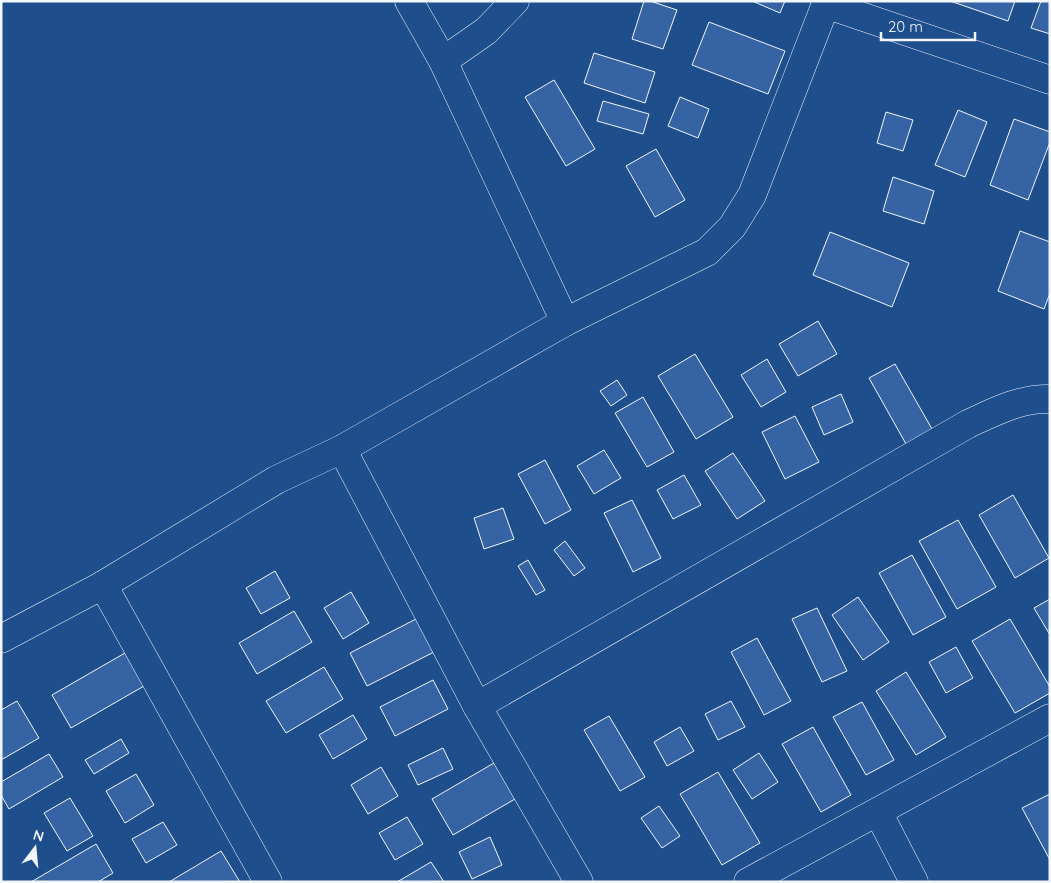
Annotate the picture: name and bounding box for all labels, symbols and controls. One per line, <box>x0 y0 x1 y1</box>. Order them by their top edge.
scale bar <box>881 10 975 42</box>
text: 20 m <box>888 17 923 36</box>
north arrow <box>10 823 60 873</box>
text: N <box>31 825 46 846</box>

